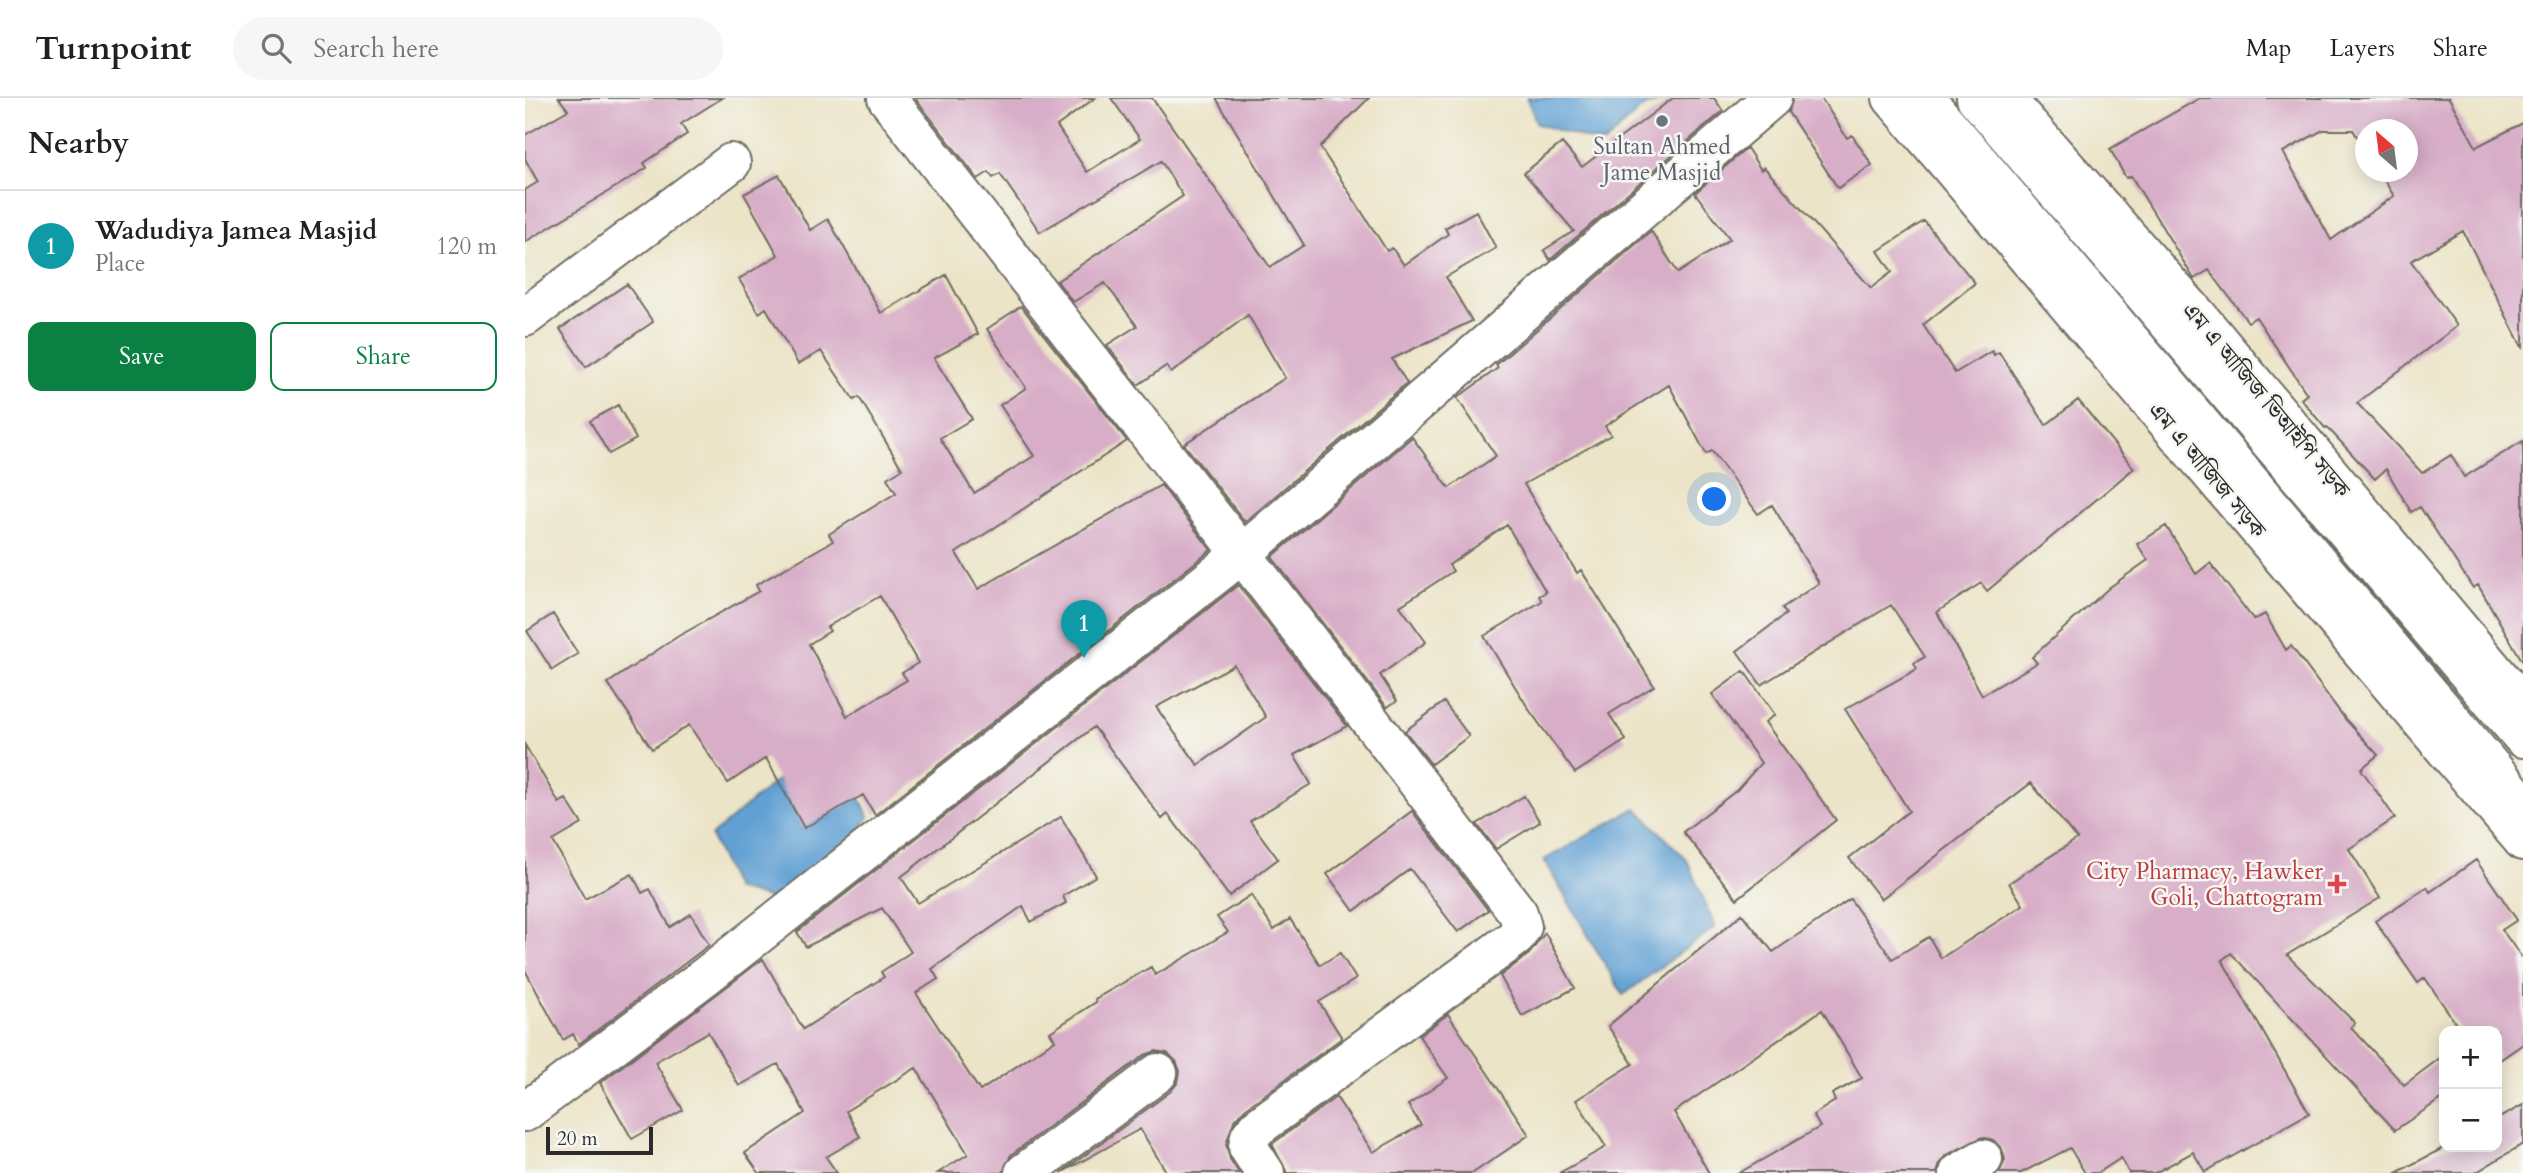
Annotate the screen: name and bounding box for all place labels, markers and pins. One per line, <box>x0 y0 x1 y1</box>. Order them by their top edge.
marker: Sultan Ahmed Jame Masjid <box>1654 113 1670 129</box>
place label: Sultan Ahmed Jame Masjid <box>1593 131 1732 188</box>
pin: 1 <box>1061 600 1107 658</box>
place label: City Pharmacy, Hawker Goli, Chattogram <box>2086 856 2324 913</box>
marker: City Pharmacy, Hawker Goli, Chattogram <box>2329 876 2345 892</box>

